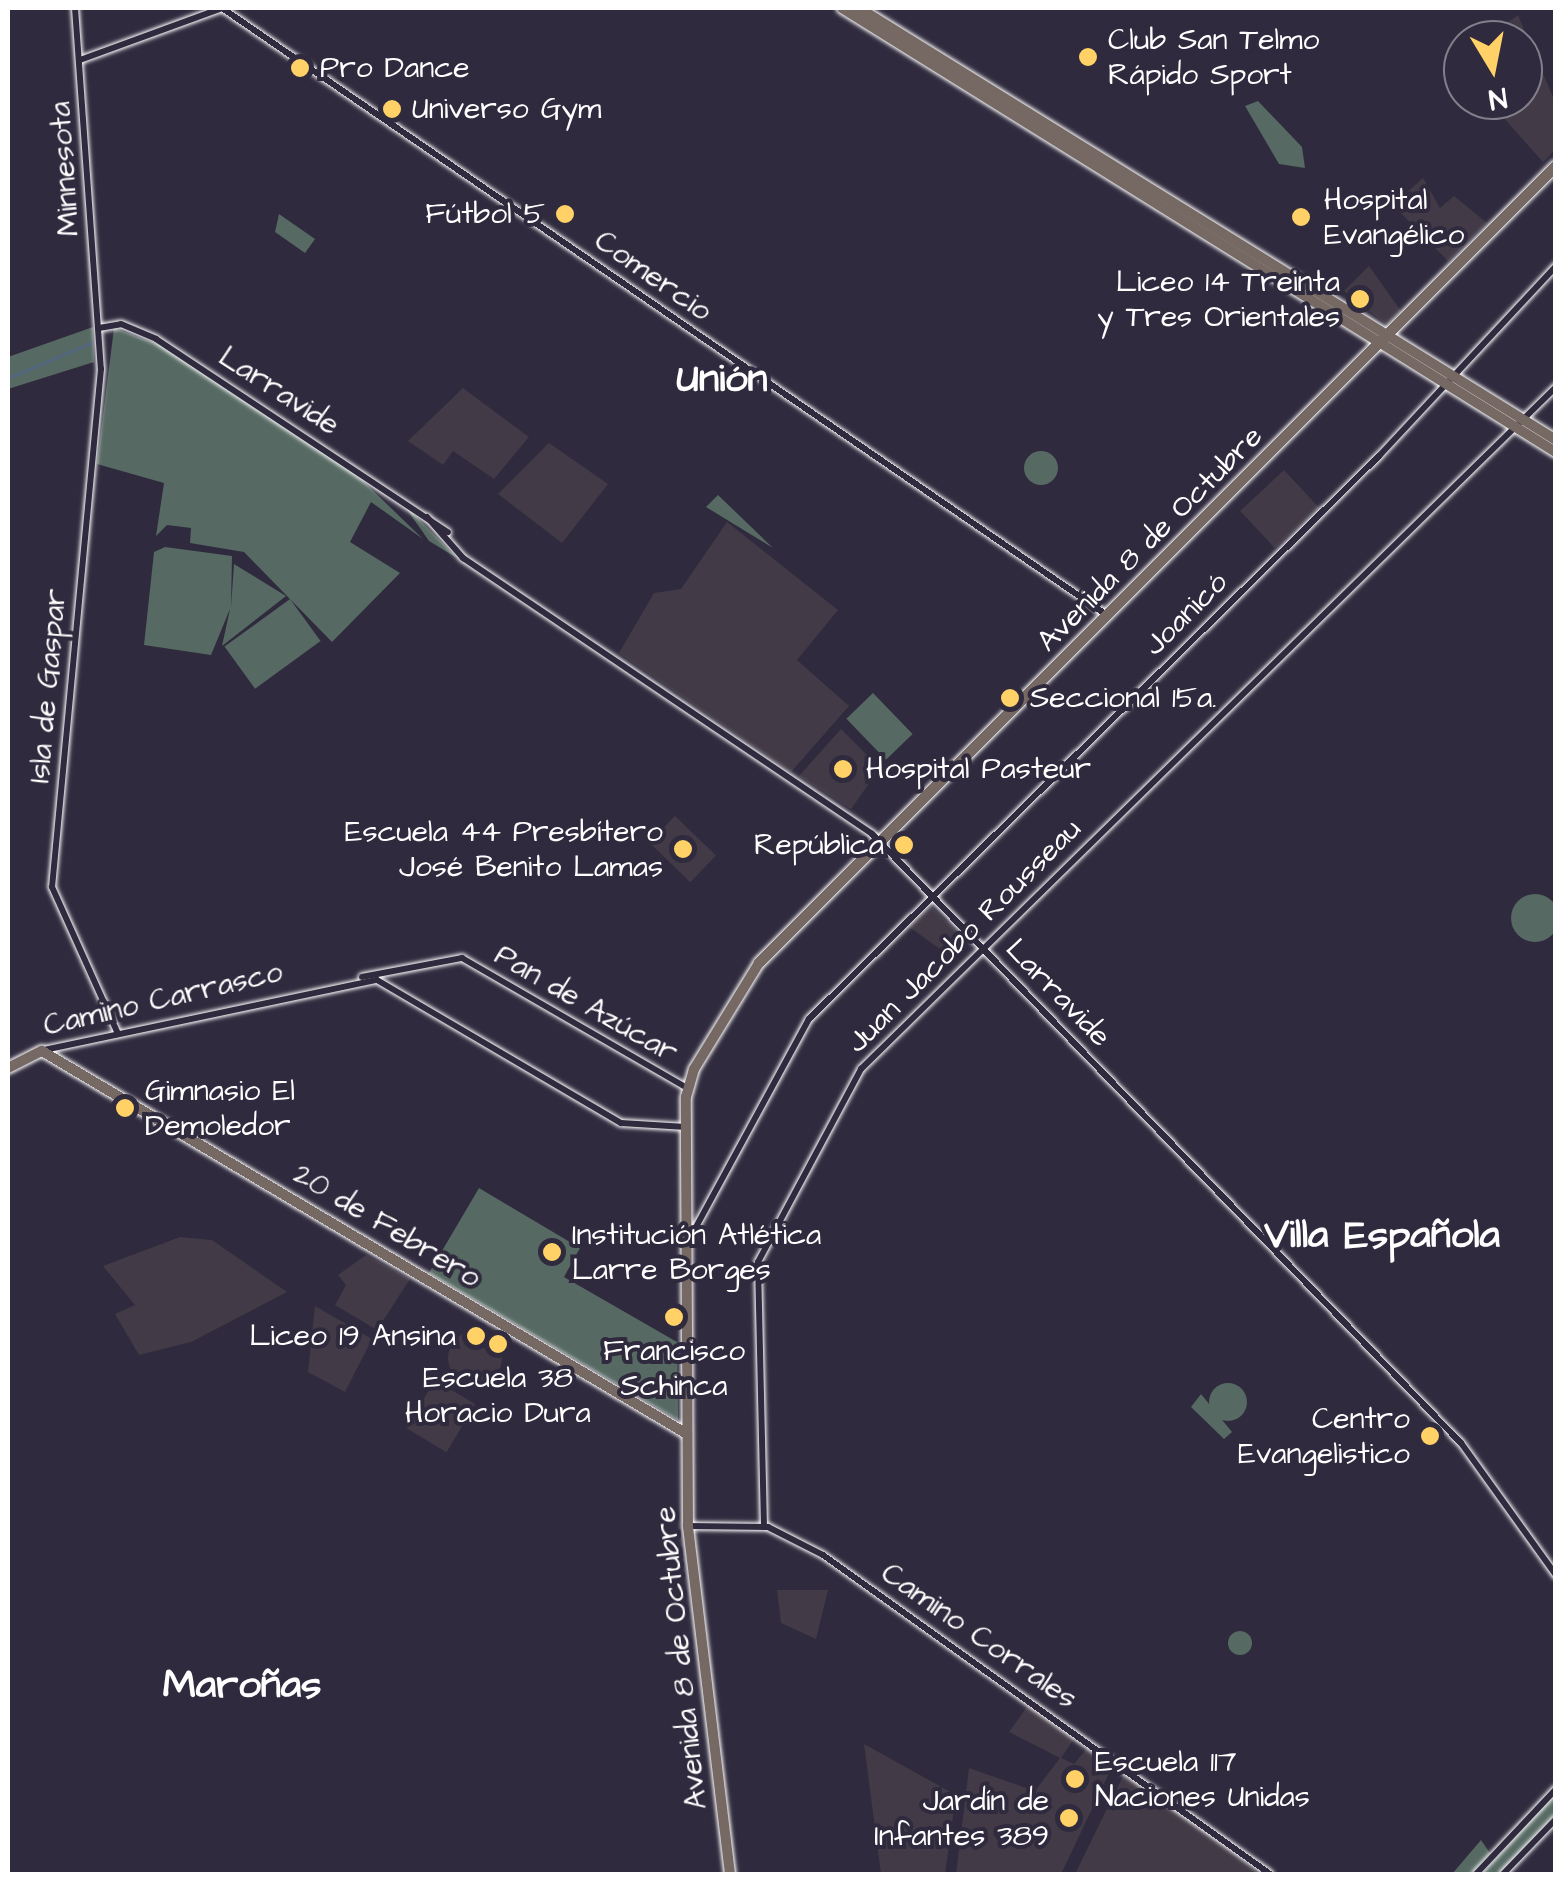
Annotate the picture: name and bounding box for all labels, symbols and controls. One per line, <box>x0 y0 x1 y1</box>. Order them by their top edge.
north arrow <box>1443 20 1543 120</box>
place label: Club San Telmo Rápido Sport <box>1108 22 1319 92</box>
marker: Club San Telmo Rápido Sport <box>1077 46 1099 68</box>
place label: Pro Dance <box>320 50 470 86</box>
marker: Pro Dance <box>289 57 311 79</box>
text: N <box>1486 77 1510 119</box>
place label: Universo Gym <box>412 91 601 127</box>
marker: Universo Gym <box>381 98 403 120</box>
street label: Minnesota <box>42 100 88 238</box>
place label: Hospital Evangélico <box>1324 182 1464 252</box>
place label: Fútbol 5 <box>425 196 545 232</box>
marker: Fútbol 5 <box>554 203 576 225</box>
marker: Hospital Evangélico <box>1288 204 1314 230</box>
street label: Comercio <box>588 223 718 329</box>
place label: Liceo 14 Treinta y Tres Orientales <box>1097 264 1340 334</box>
marker: Liceo 14 Treinta y Tres Orientales <box>1349 288 1371 310</box>
street label: Larravide <box>212 339 346 443</box>
district label: Unión <box>676 356 768 404</box>
street label: Avenida 8 de Octubre <box>1030 419 1270 659</box>
street label: Joanicó <box>1137 565 1235 663</box>
street label: Isla de Gaspar <box>22 587 74 785</box>
place label: Seccional 15a. <box>1030 680 1216 716</box>
marker: Seccional 15a. <box>999 687 1021 709</box>
place label: Hospital Pasteur <box>866 751 1091 787</box>
marker: Hospital Pasteur <box>830 756 856 782</box>
street label: Juan Jacobo Rousseau <box>839 811 1089 1061</box>
place label: Escuela 44 Presbítero José Benito Lamas <box>345 814 663 884</box>
place label: República <box>754 827 884 863</box>
marker: República <box>893 834 915 856</box>
marker: Escuela 44 Presbítero José Benito Lamas <box>672 838 694 860</box>
street label: Larravide <box>998 932 1118 1054</box>
street label: Pan de Azúcar <box>488 937 684 1071</box>
street label: Camino Carrasco <box>40 954 286 1044</box>
place label: Gimnasio El Demoledor <box>145 1073 295 1144</box>
marker: Gimnasio El Demoledor <box>114 1097 136 1119</box>
street label: 20 de Febrero <box>287 1156 487 1296</box>
district label: Villa Española <box>1264 1212 1500 1260</box>
place label: Institución Atlética Larre Borges <box>572 1217 821 1288</box>
marker: Institución Atlética Larre Borges <box>541 1241 563 1263</box>
marker: Francisco Schinca <box>663 1306 685 1328</box>
place label: Liceo 19 Ansina <box>250 1318 456 1354</box>
marker: Liceo 19 Ansina <box>465 1325 487 1347</box>
marker: Escuela 38 Horacio Dura <box>487 1333 509 1355</box>
place label: Francisco Schinca <box>603 1333 745 1404</box>
place label: Escuela 38 Horacio Dura <box>405 1360 591 1430</box>
place label: Centro Evangelistico <box>1238 1401 1410 1472</box>
marker: Centro Evangelistico <box>1419 1425 1441 1447</box>
street label: Avenida 8 de Octubre <box>647 1505 715 1811</box>
street label: Camino Corrales <box>874 1555 1084 1717</box>
district label: Maroñas <box>163 1662 321 1710</box>
place label: Escuela 117 Naciones Unidas <box>1095 1744 1310 1814</box>
marker: Escuela 117 Naciones Unidas <box>1064 1768 1086 1790</box>
place label: Jardín de Infantes 389 <box>874 1783 1049 1854</box>
marker: Jardín de Infantes 389 <box>1058 1807 1080 1829</box>

